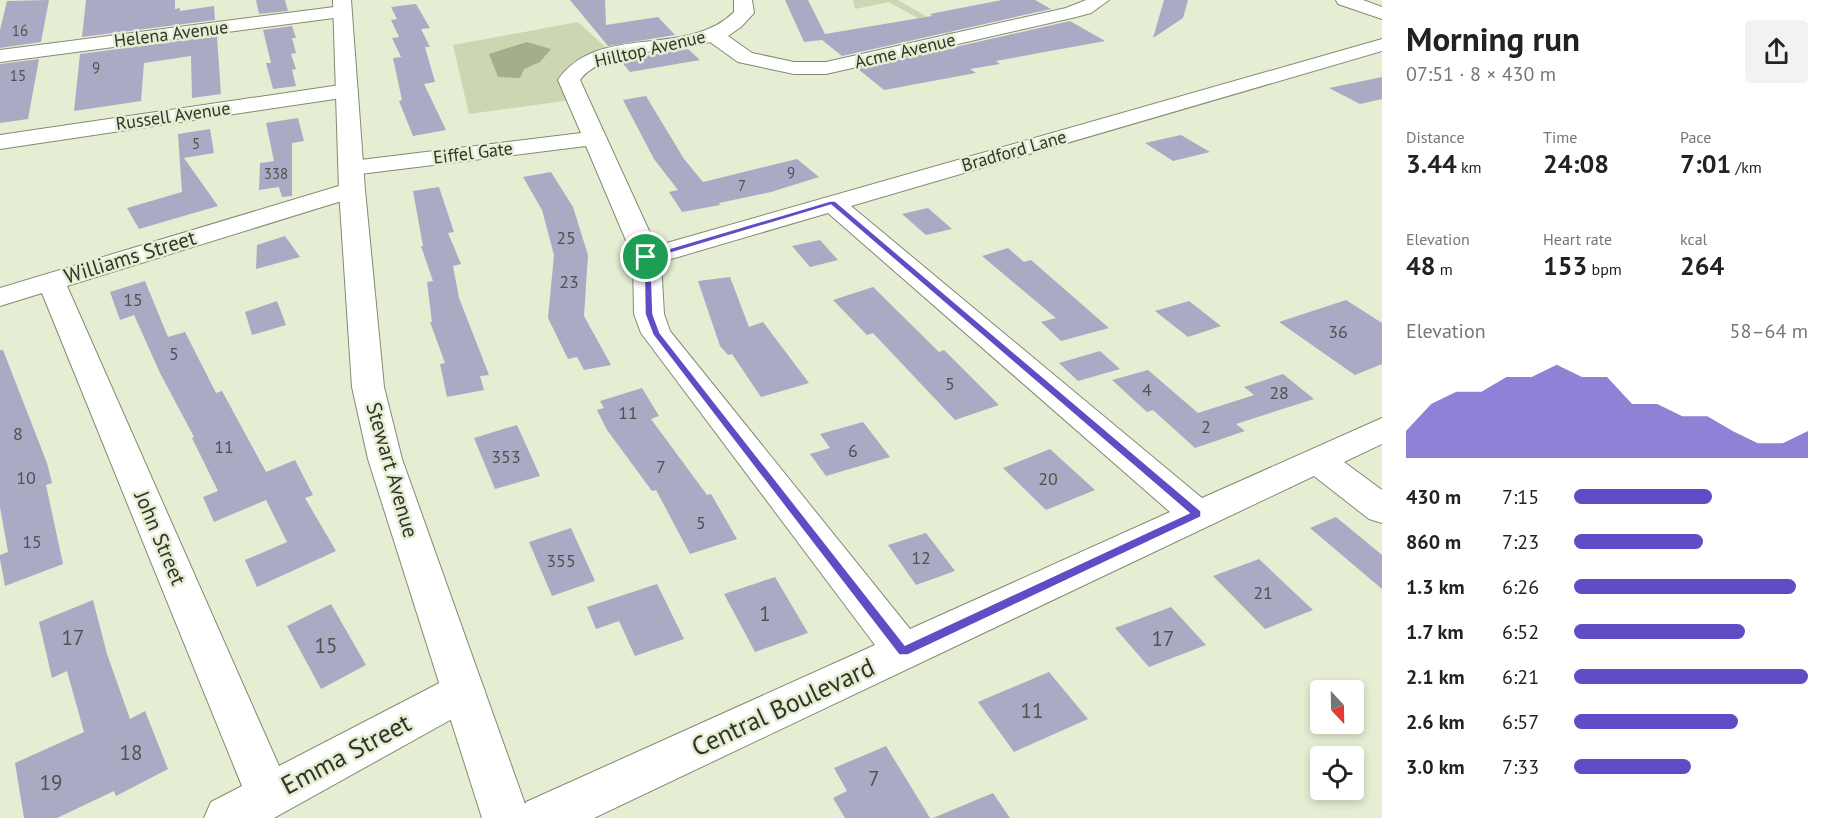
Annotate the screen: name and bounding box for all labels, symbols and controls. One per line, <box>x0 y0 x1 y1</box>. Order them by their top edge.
street label: Helena Avenue <box>113 15 229 52</box>
text: Morning run <box>1406 17 1580 60</box>
button: share <box>1745 20 1808 83</box>
house number: 16 <box>12 21 28 40</box>
street label: Hilltop Avenue <box>592 25 708 72</box>
street label: Acme Avenue <box>852 28 957 73</box>
house number: 9 <box>92 58 100 77</box>
text: 07:51 · 8 × 430 m <box>1406 61 1556 87</box>
house number: 15 <box>10 66 26 85</box>
street label: Russell Avenue <box>114 96 232 135</box>
street label: Bradford Lane <box>959 125 1069 176</box>
text: Distance <box>1406 127 1465 147</box>
text: Time <box>1543 127 1577 147</box>
text: Pace <box>1680 127 1711 147</box>
house number: 5 <box>192 134 200 153</box>
street label: Eiffel Gate <box>432 136 514 169</box>
text: 3.44 <box>1406 147 1457 180</box>
text: 24:08 <box>1543 147 1609 180</box>
text: 7:01 <box>1680 147 1731 180</box>
text: km <box>1457 157 1482 177</box>
text: /km <box>1731 157 1762 177</box>
house number: 9 <box>787 163 795 182</box>
house number: 338 <box>264 164 288 183</box>
house number: 7 <box>738 176 746 195</box>
street label: Williams Street <box>61 224 199 289</box>
house number: 25 <box>556 226 576 249</box>
text: Elevation <box>1406 229 1470 249</box>
text: Heart rate <box>1543 229 1612 249</box>
text: kcal <box>1680 229 1707 249</box>
pin <box>620 231 671 282</box>
icon: arrive <box>629 240 662 273</box>
text: 48 <box>1406 249 1435 282</box>
text: 153 <box>1543 249 1587 282</box>
text: 264 <box>1680 249 1724 282</box>
text: m <box>1435 259 1453 279</box>
text: bpm <box>1587 259 1622 279</box>
house number: 23 <box>559 270 579 293</box>
house number: 15 <box>123 288 143 311</box>
text: Elevation <box>1406 318 1486 344</box>
text: 58–64 m <box>1730 318 1808 344</box>
house number: 36 <box>1328 320 1348 343</box>
house number: 5 <box>169 342 179 365</box>
house number: 5 <box>945 372 955 395</box>
house number: 4 <box>1142 378 1152 401</box>
house number: 28 <box>1269 381 1289 404</box>
street label: Stewart Avenue <box>360 399 425 541</box>
house number: 11 <box>618 401 638 424</box>
house number: 2 <box>1201 415 1211 438</box>
house number: 8 <box>13 422 23 445</box>
house number: 11 <box>214 435 234 458</box>
house number: 6 <box>848 439 858 462</box>
house number: 353 <box>491 445 521 468</box>
house number: 7 <box>656 455 666 478</box>
house number: 10 <box>16 466 36 489</box>
house number: 20 <box>1038 467 1058 490</box>
text: 430 m <box>1406 484 1461 510</box>
text: 7:15 <box>1502 484 1539 510</box>
street label: John Street <box>128 486 192 589</box>
house number: 5 <box>696 511 706 534</box>
text: 860 m <box>1406 529 1461 555</box>
text: 7:23 <box>1502 529 1539 555</box>
house number: 15 <box>22 530 42 553</box>
house number: 12 <box>911 546 931 569</box>
house number: 355 <box>546 549 576 572</box>
text: 1.3 km <box>1406 574 1465 600</box>
text: 6:26 <box>1502 574 1539 600</box>
house number: 21 <box>1253 581 1273 604</box>
house number: 1 <box>759 600 771 627</box>
text: 1.7 km <box>1406 619 1464 645</box>
text: 6:52 <box>1502 619 1539 645</box>
house number: 17 <box>62 624 84 651</box>
house number: 17 <box>1152 625 1174 652</box>
house number: 15 <box>315 632 337 659</box>
street label: Central Boulevard <box>686 650 880 763</box>
text: 2.1 km <box>1406 664 1465 690</box>
text: 6:21 <box>1502 664 1539 690</box>
north arrow <box>1310 680 1364 734</box>
map controls <box>1310 680 1364 800</box>
house number: 11 <box>1021 697 1043 724</box>
street label: Emma Street <box>275 705 417 802</box>
text: 2.6 km <box>1406 709 1465 735</box>
text: 6:57 <box>1502 709 1539 735</box>
house number: 18 <box>120 739 142 766</box>
button: locate <box>1310 746 1364 800</box>
text: 3.0 km <box>1406 754 1465 780</box>
text: 7:33 <box>1502 754 1539 780</box>
house number: 7 <box>868 765 880 792</box>
house number: 19 <box>40 769 62 796</box>

